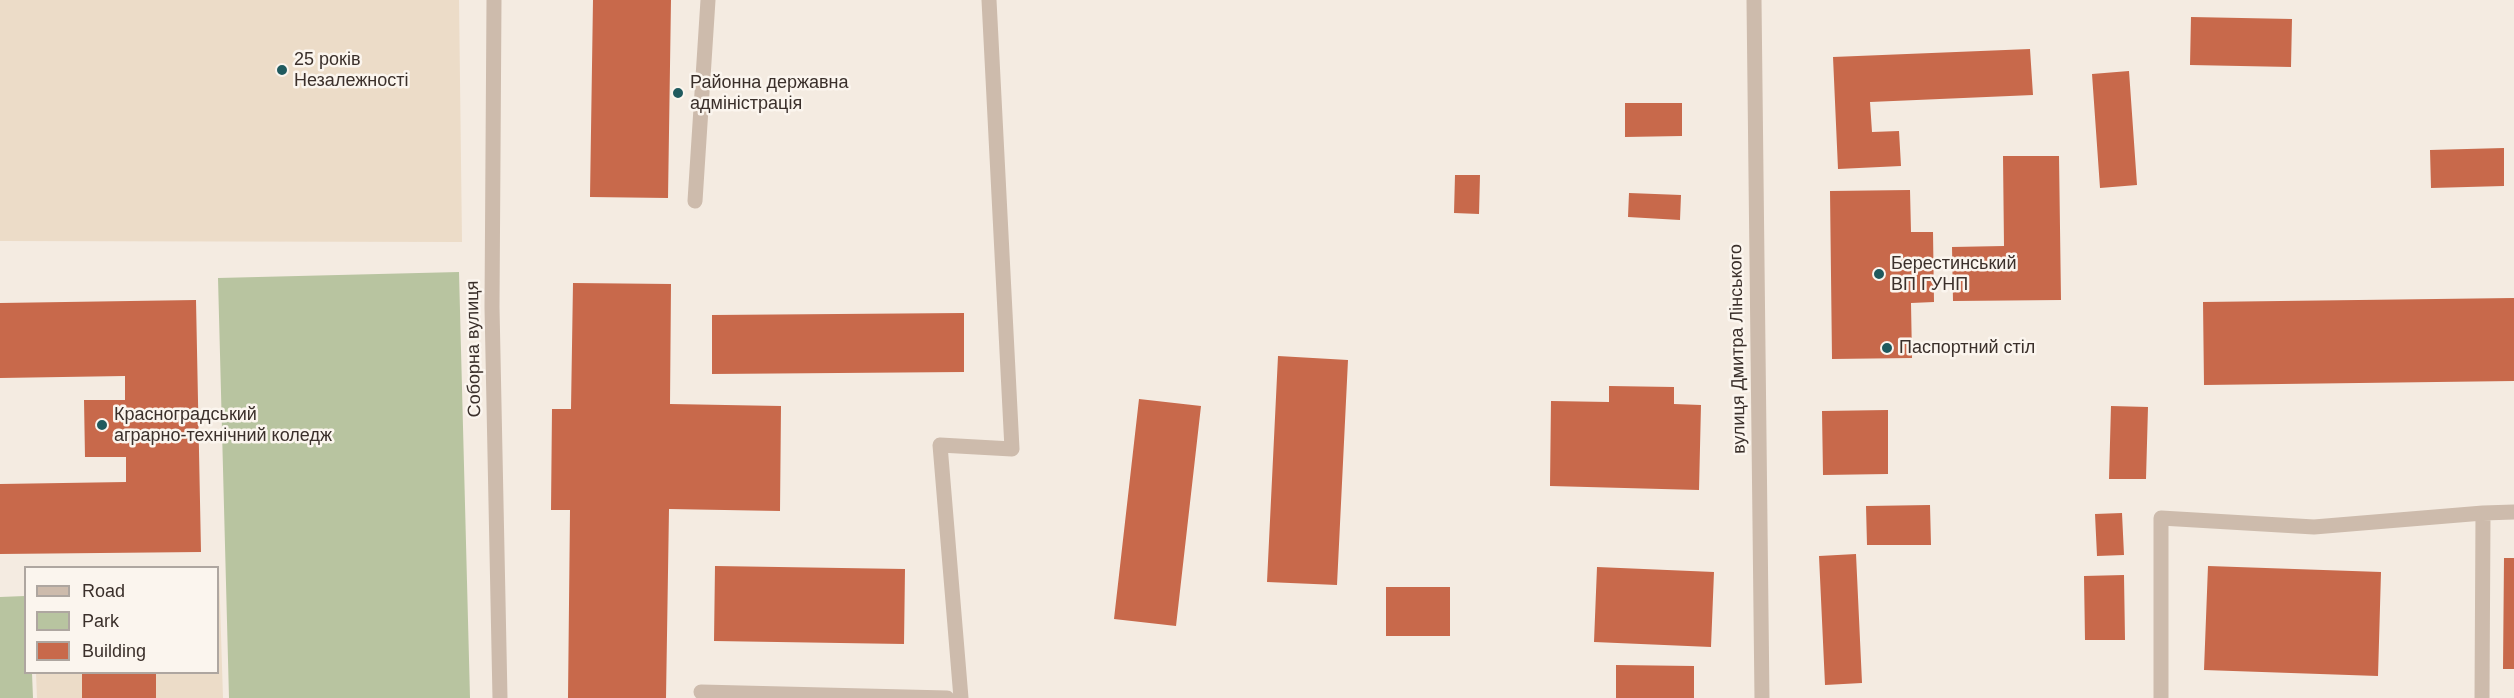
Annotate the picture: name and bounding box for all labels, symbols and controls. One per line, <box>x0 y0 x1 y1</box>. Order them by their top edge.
place label: 25 років Незалежності <box>294 49 408 92</box>
marker: 25 років Незалежності <box>275 63 289 77</box>
place label: Районна державна адміністрація <box>690 72 848 115</box>
marker: Районна державна адміністрація <box>671 86 685 100</box>
street label: вулиця Дмитра Лінського <box>1725 244 1751 454</box>
place label: Берестинський ВП ГУНП <box>1891 253 2016 296</box>
marker: Берестинський ВП ГУНП <box>1872 267 1886 281</box>
street label: Соборна вулиця <box>462 280 486 418</box>
place label: Паспортний стіл <box>1899 337 2035 359</box>
marker: Паспортний стіл <box>1880 341 1894 355</box>
place label: Красноградський аграрно-технічний коледж <box>114 404 332 446</box>
marker: Красноградський аграрно-технічний коледж <box>95 418 109 432</box>
legend <box>24 566 219 674</box>
text: Road <box>82 581 125 601</box>
text: Park <box>82 611 119 631</box>
text: Building <box>82 641 146 661</box>

